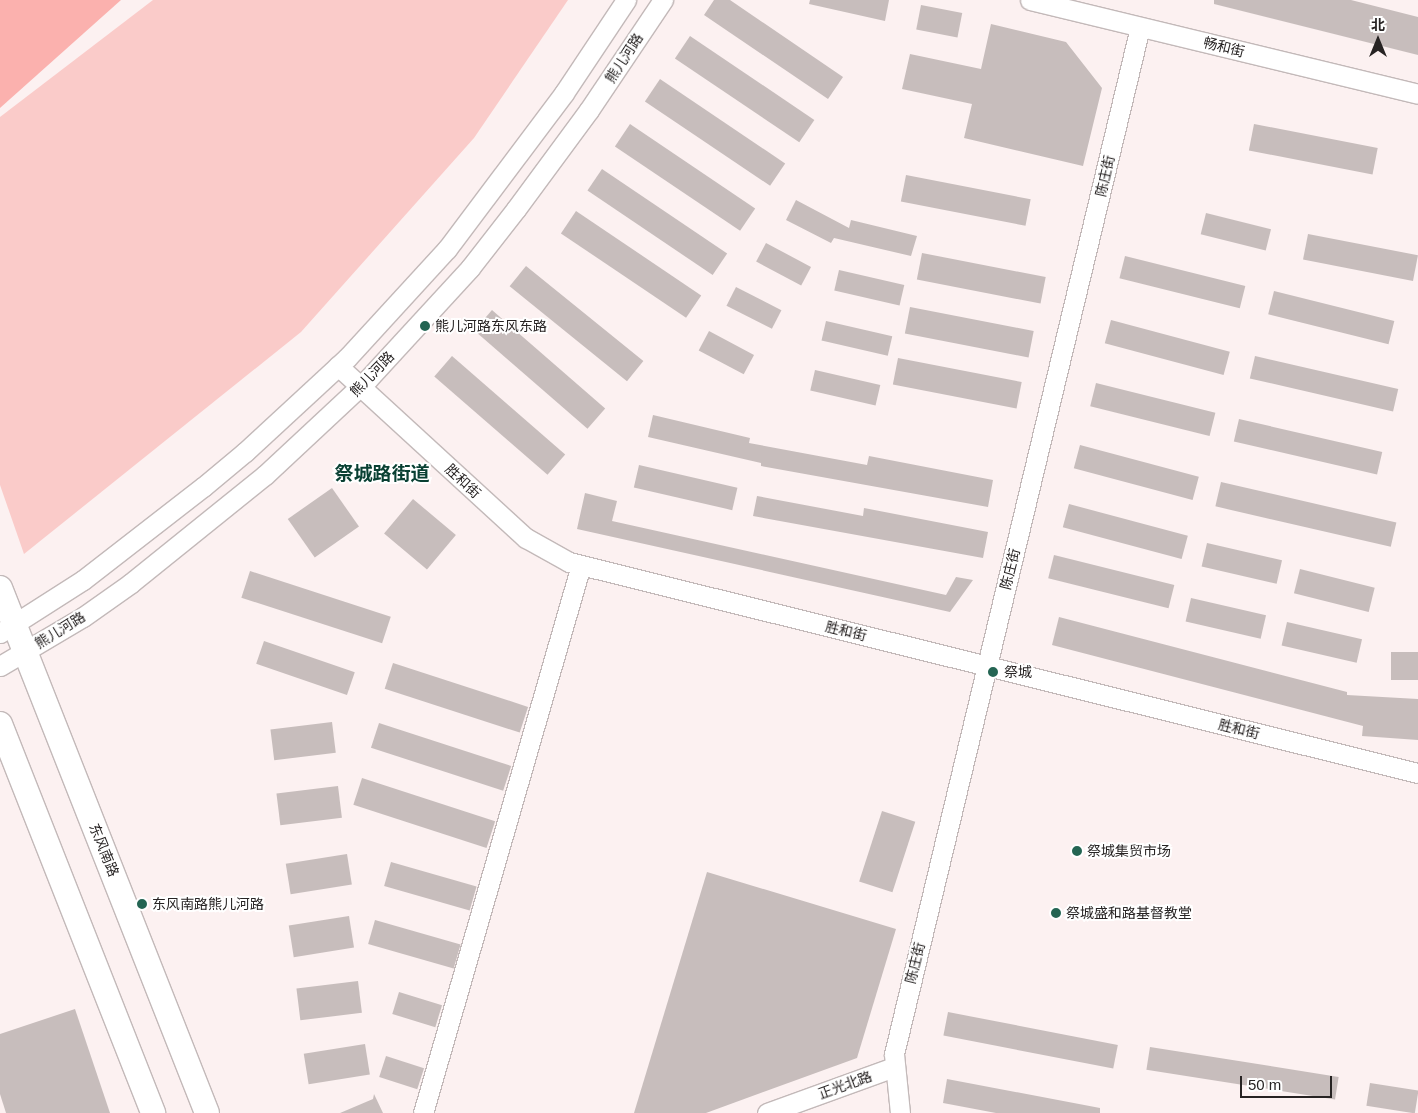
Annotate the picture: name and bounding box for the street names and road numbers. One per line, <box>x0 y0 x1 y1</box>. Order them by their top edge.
street label: 熊儿河路 <box>602 30 646 86</box>
street label: 畅和街 <box>1202 34 1246 60</box>
street label: 陈庄街 <box>1092 154 1118 198</box>
street label: 熊儿河路 <box>347 348 397 400</box>
street label: 胜和街 <box>442 461 484 501</box>
street label: 陈庄街 <box>997 547 1023 591</box>
street label: 熊儿河路 <box>32 608 88 652</box>
street label: 胜和街 <box>824 618 868 644</box>
street label: 胜和街 <box>1217 716 1261 742</box>
street label: 东风南路 <box>86 821 122 879</box>
street label: 陈庄街 <box>902 941 928 985</box>
street label: 正光北路 <box>816 1068 874 1102</box>

